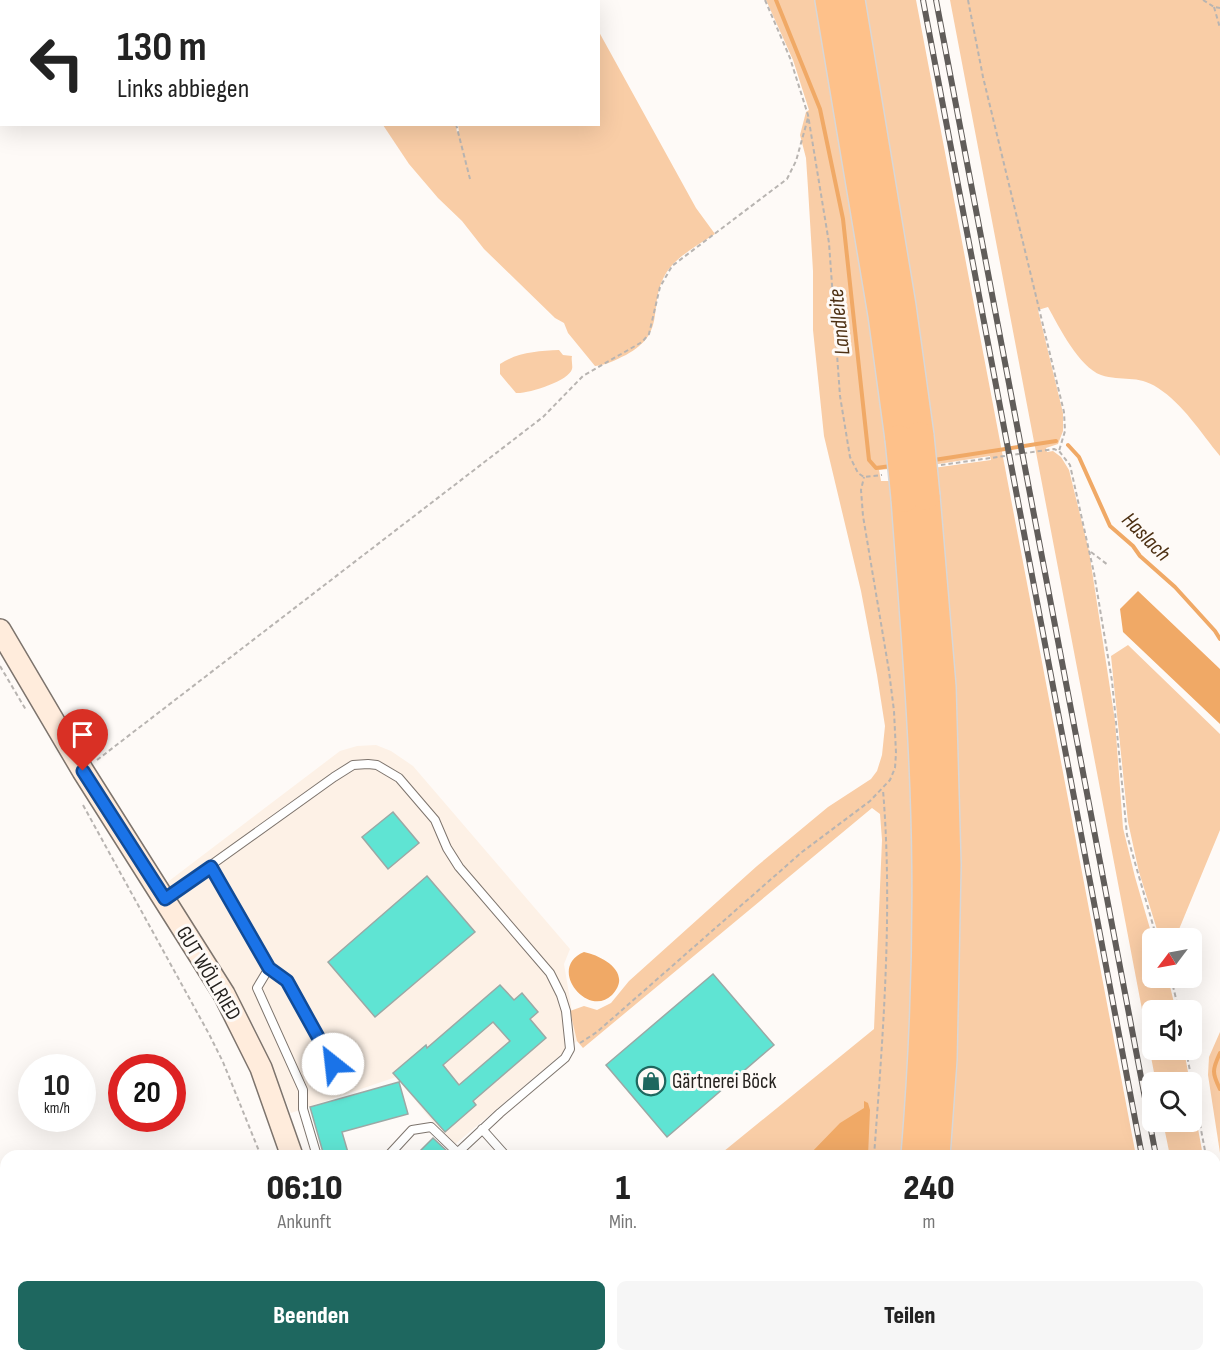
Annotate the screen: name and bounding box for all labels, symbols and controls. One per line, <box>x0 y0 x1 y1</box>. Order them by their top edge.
text: 130 m <box>117 22 207 73</box>
icon: left <box>18 24 96 102</box>
text: Links abbiegen <box>117 73 249 105</box>
water label: Landleite <box>823 287 856 356</box>
water label: Haslach <box>1116 507 1176 567</box>
pin <box>57 709 108 771</box>
icon: arrive <box>66 718 99 751</box>
street label: GUT WÖLLRIED <box>171 922 246 1025</box>
north arrow <box>1142 928 1202 988</box>
map controls <box>1142 928 1202 1132</box>
button: sound <box>1142 1000 1202 1060</box>
position arrow <box>301 1032 365 1096</box>
speed limit sign: 20 <box>108 1054 186 1132</box>
shop icon: Gärtnerei Böck <box>635 1065 667 1097</box>
text: 10 <box>44 1068 70 1104</box>
place label: Gärtnerei Böck <box>672 1069 776 1094</box>
button: search <box>1142 1072 1202 1132</box>
text: km/h <box>44 1099 70 1118</box>
text: 06:10 <box>266 1167 343 1210</box>
text: 1 <box>616 1167 630 1210</box>
text: 240 <box>903 1167 955 1210</box>
text: Ankunft <box>278 1210 331 1234</box>
text: Min. <box>609 1210 637 1234</box>
text: m <box>923 1210 935 1234</box>
button: Beenden <box>18 1281 605 1350</box>
button: Teilen <box>617 1281 1203 1350</box>

